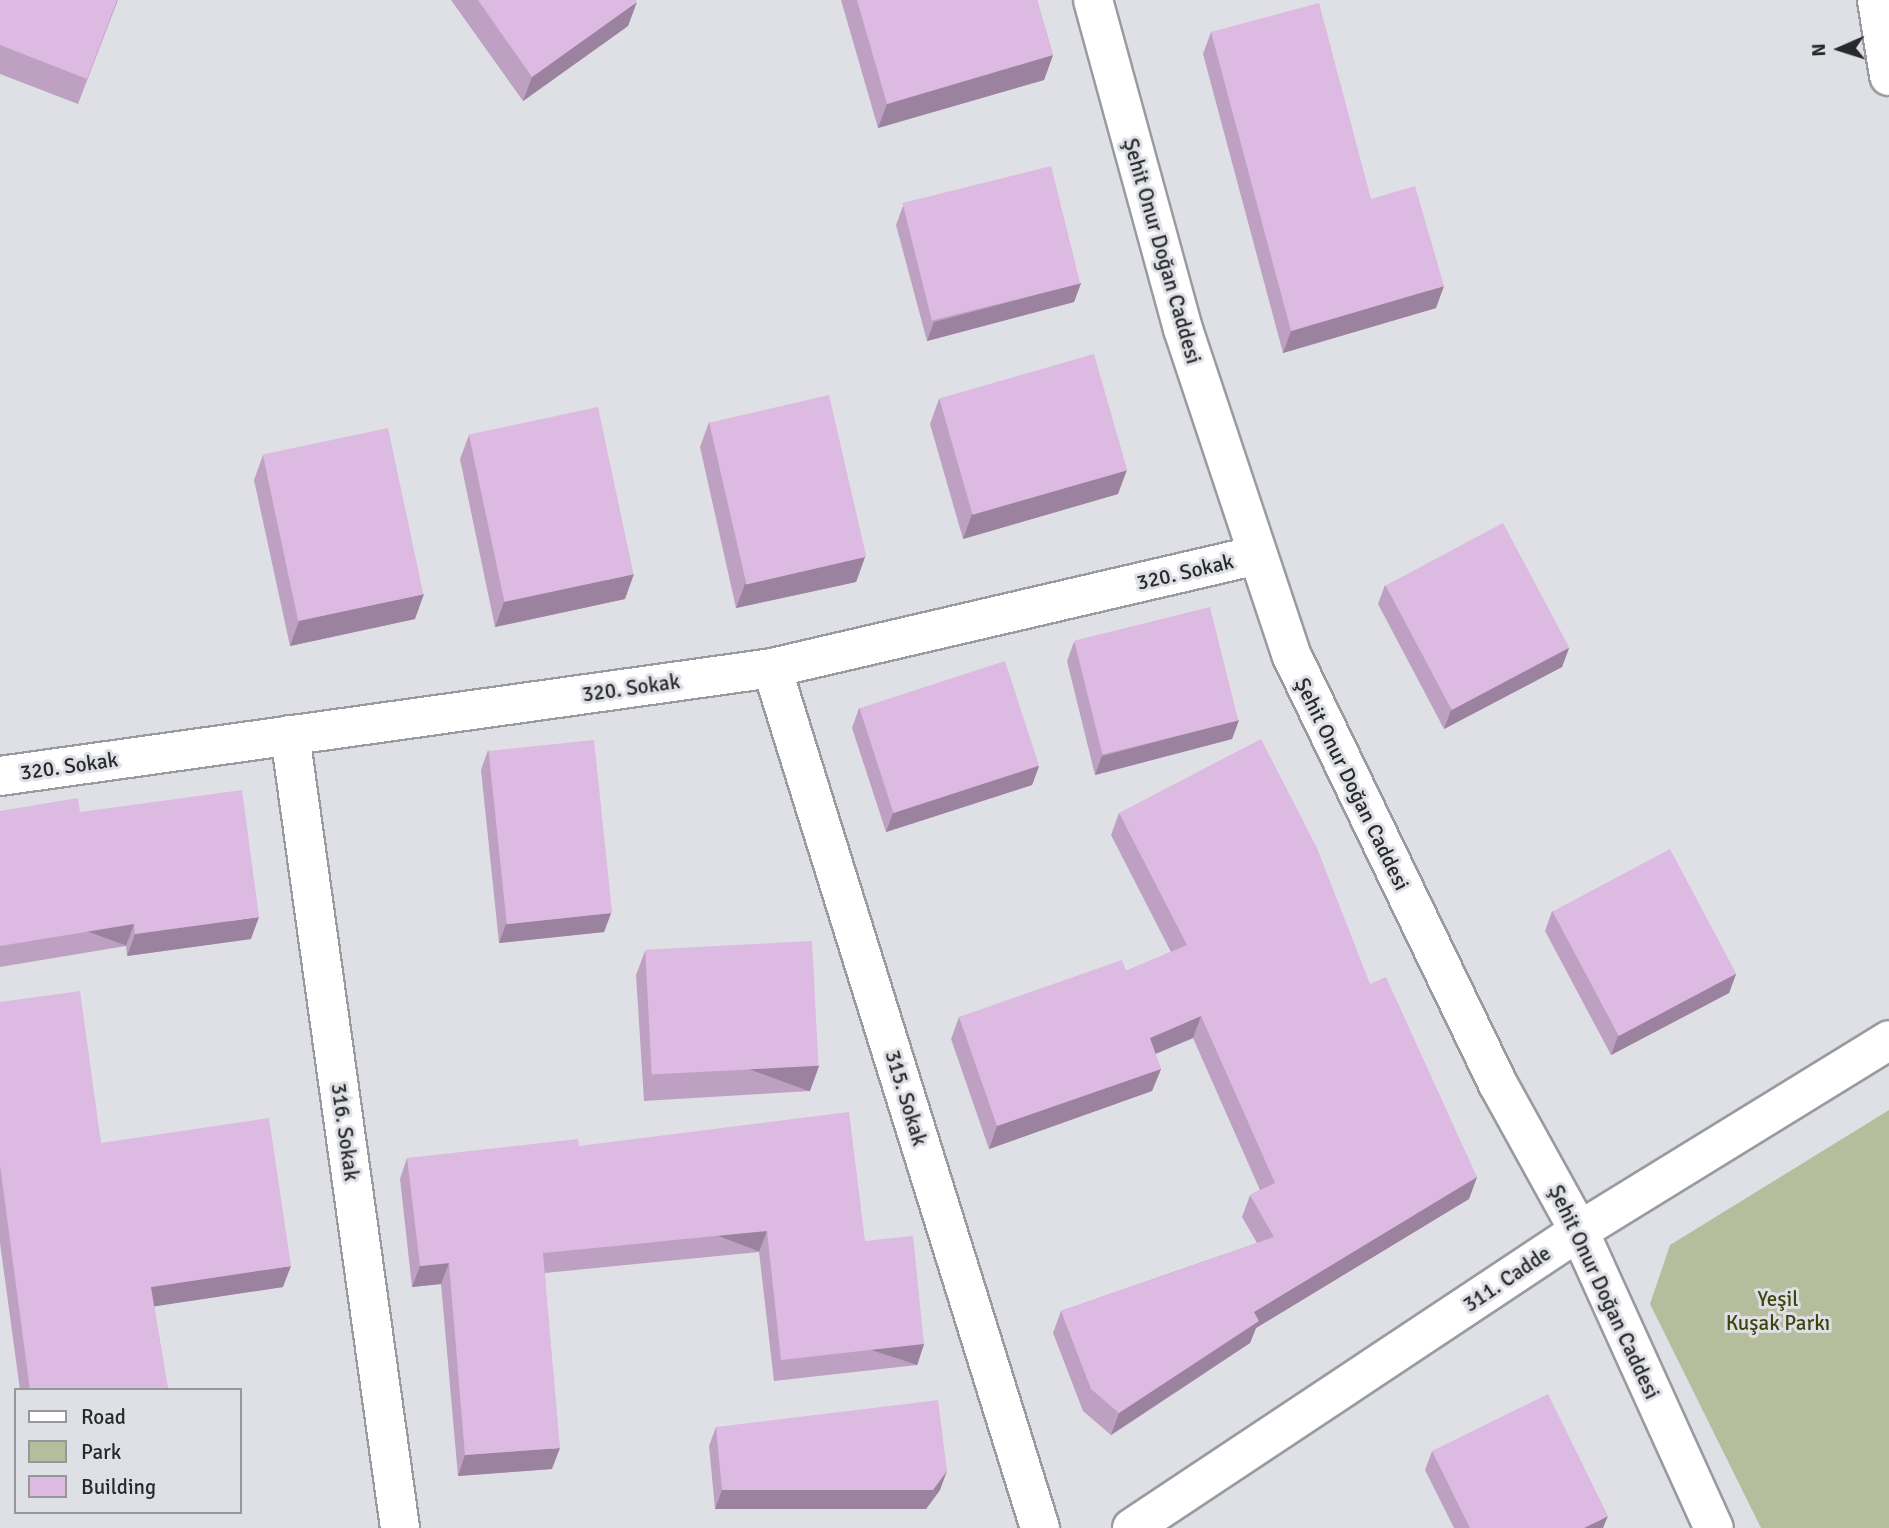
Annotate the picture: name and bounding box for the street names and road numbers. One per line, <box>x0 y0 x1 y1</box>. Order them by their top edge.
street label: Şehit Onur Doğan Caddesi <box>1118 135 1206 367</box>
street label: 320. Sokak <box>1134 549 1236 595</box>
street label: 320. Sokak <box>580 669 682 707</box>
street label: Şehit Onur Doğan Caddesi <box>1290 674 1414 894</box>
street label: 320. Sokak <box>18 747 120 785</box>
street label: 315. Sokak <box>880 1047 932 1149</box>
street label: 316. Sokak <box>326 1081 364 1183</box>
street label: Şehit Onur Doğan Caddesi <box>1543 1181 1665 1403</box>
street label: 311. Cadde <box>1458 1241 1556 1317</box>

